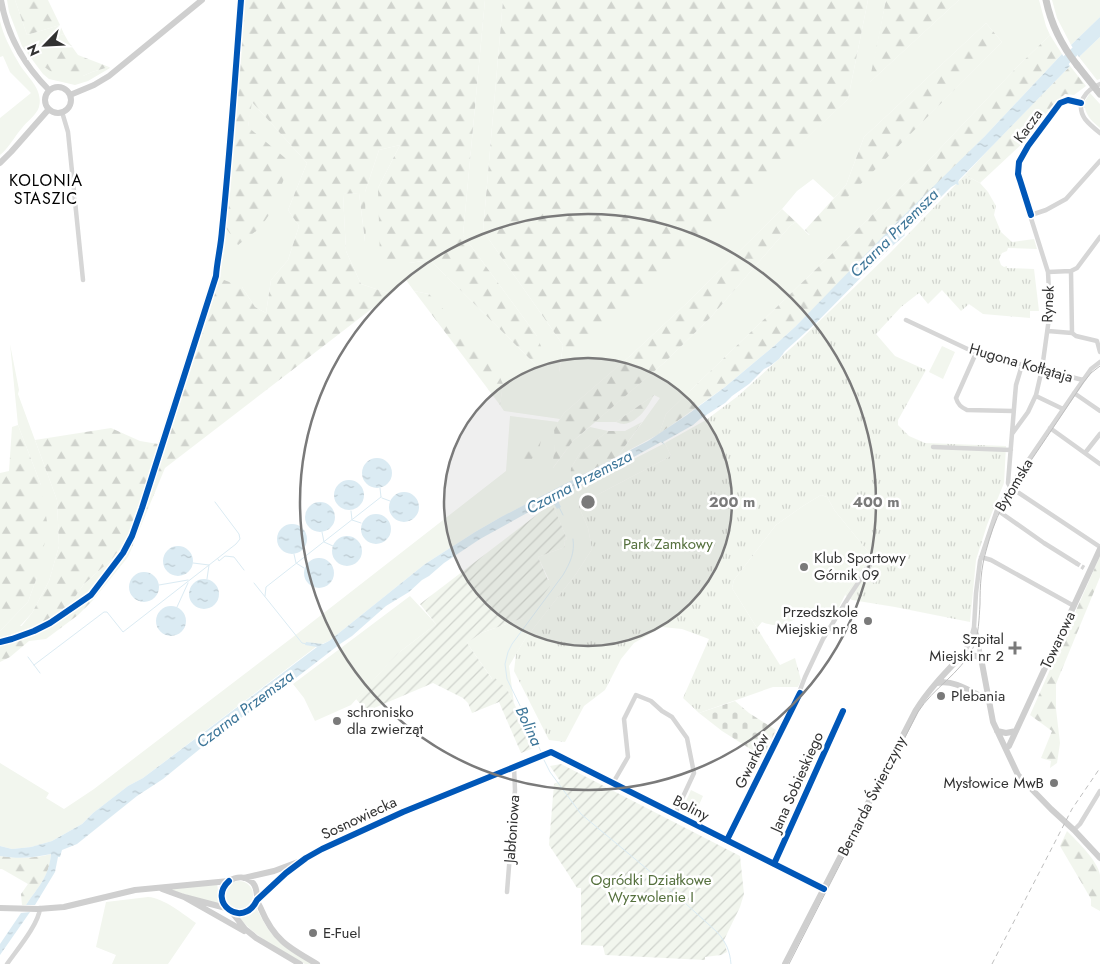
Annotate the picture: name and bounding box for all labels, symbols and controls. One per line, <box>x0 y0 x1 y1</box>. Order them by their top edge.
north arrow <box>20 20 70 70</box>
text: N <box>22 41 45 59</box>
street label: Kacza <box>1008 105 1048 147</box>
district label: KOLONIA STASZIC <box>9 169 83 210</box>
water label: Czarna Przemsza <box>844 183 944 283</box>
street label: Rynek <box>1036 285 1060 323</box>
street label: Hugona Kołłątaja <box>966 338 1076 388</box>
water label: Czarna Przemsza <box>522 444 636 520</box>
street label: Bytomska <box>990 454 1038 516</box>
text: 200 m <box>709 491 755 513</box>
text: 400 m <box>852 491 900 513</box>
centre of rings <box>579 493 597 511</box>
park label: Park Zamkowy <box>623 533 713 555</box>
place label: Klub Sportowy Górnik 09 <box>814 547 906 586</box>
marker: Klub Sportowy Górnik 09 <box>798 561 810 573</box>
place label: Przedszkole Miejskie nr 8 <box>776 601 858 640</box>
street label: Towarowa <box>1035 608 1081 672</box>
marker: Przedszkole Miejskie nr 8 <box>862 615 874 627</box>
place label: Szpital Miejski nr 2 <box>929 628 1004 667</box>
marker: Szpital Miejski nr 2 <box>1008 641 1022 655</box>
water label: Czarna Przemsza <box>191 665 299 753</box>
place label: Plebania <box>951 685 1005 707</box>
marker: Plebania <box>935 690 947 702</box>
place label: schronisko dla zwierząt <box>347 701 423 740</box>
water label: Bolina <box>510 702 548 750</box>
marker: schronisko dla zwierząt <box>331 715 343 727</box>
street label: Jana Sobieskiego <box>764 728 829 838</box>
street label: Gwarków <box>729 729 775 792</box>
street label: Bernarda Świerczyny <box>832 732 912 860</box>
place label: Mysłowice MwB <box>944 772 1044 794</box>
marker: Mysłowice MwB <box>1048 777 1060 789</box>
street label: Boliny <box>669 790 713 827</box>
street label: Sosnowiecka <box>318 791 400 845</box>
street label: Jabłoniowa <box>499 794 525 866</box>
park label: Ogródki Działkowe Wyzwolenie I <box>591 869 712 908</box>
place label: E-Fuel <box>323 922 361 944</box>
marker: E-Fuel <box>307 927 319 939</box>

